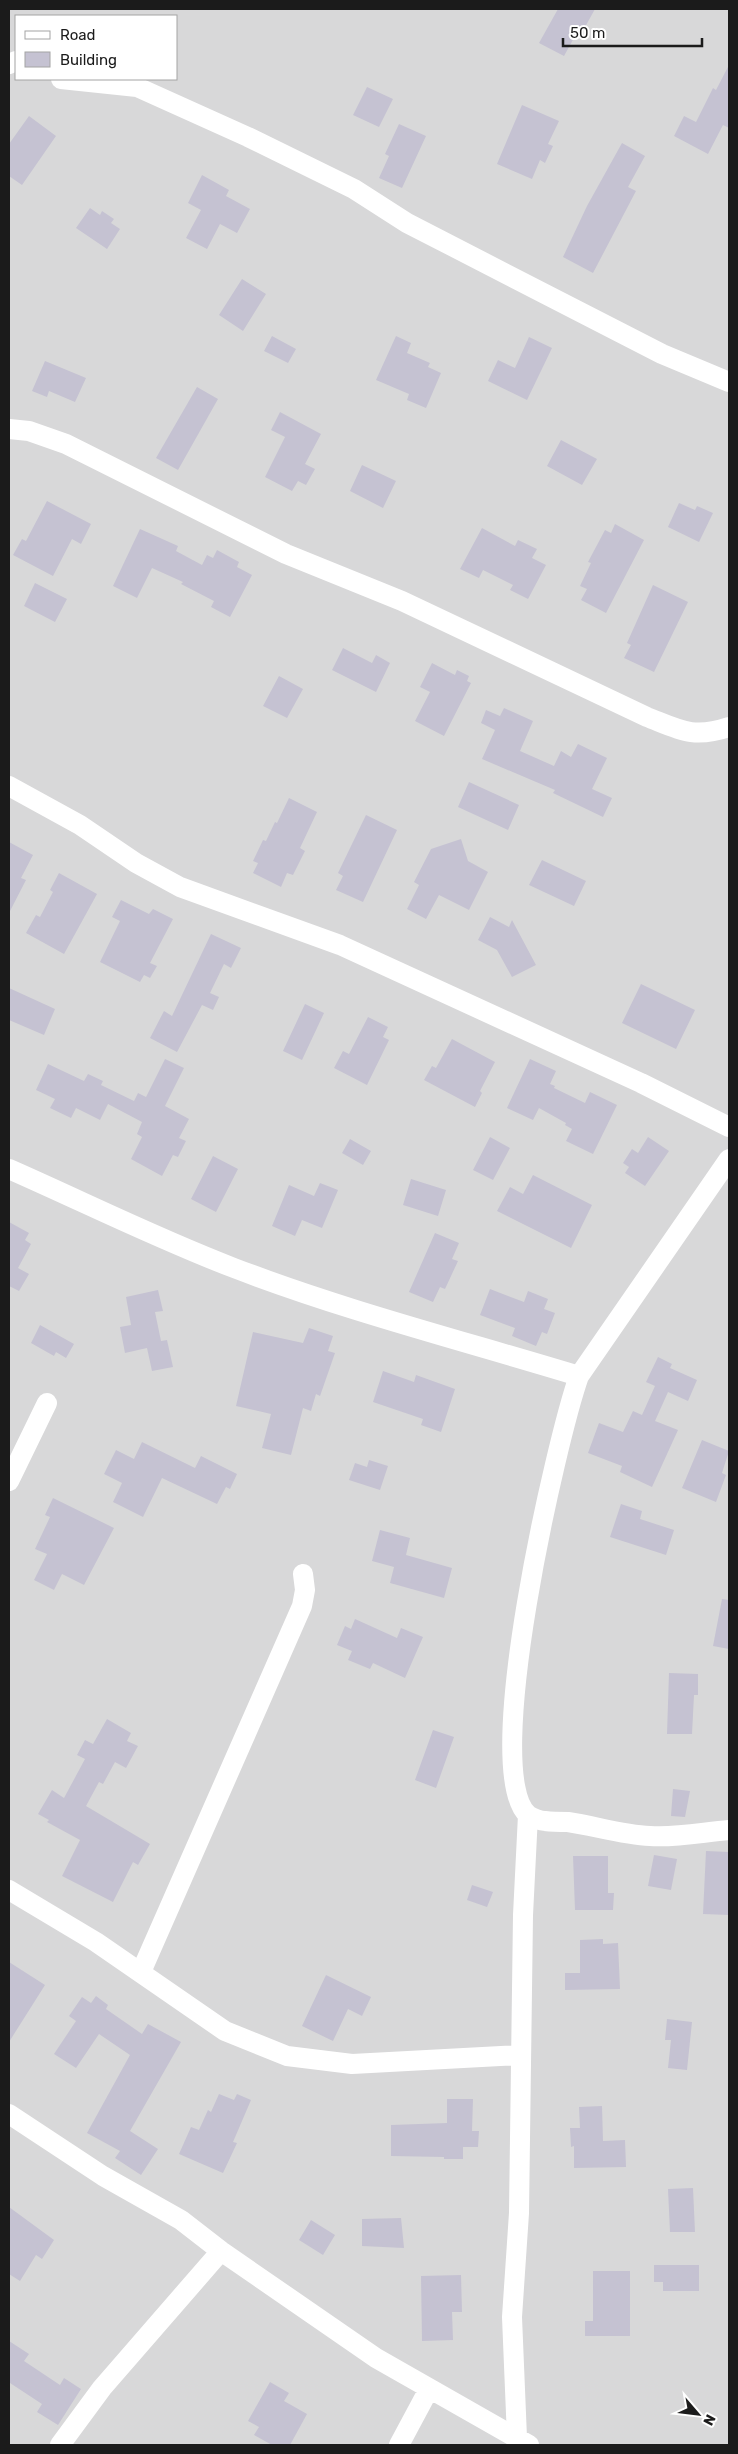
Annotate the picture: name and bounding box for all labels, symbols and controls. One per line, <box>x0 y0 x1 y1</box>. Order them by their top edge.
legend <box>15 15 178 80</box>
scale bar <box>563 15 702 47</box>
text: 50 m <box>570 24 605 42</box>
text: Road <box>60 26 96 44</box>
text: Building <box>60 51 117 69</box>
north arrow <box>673 2389 723 2439</box>
text: N <box>699 2411 719 2428</box>

